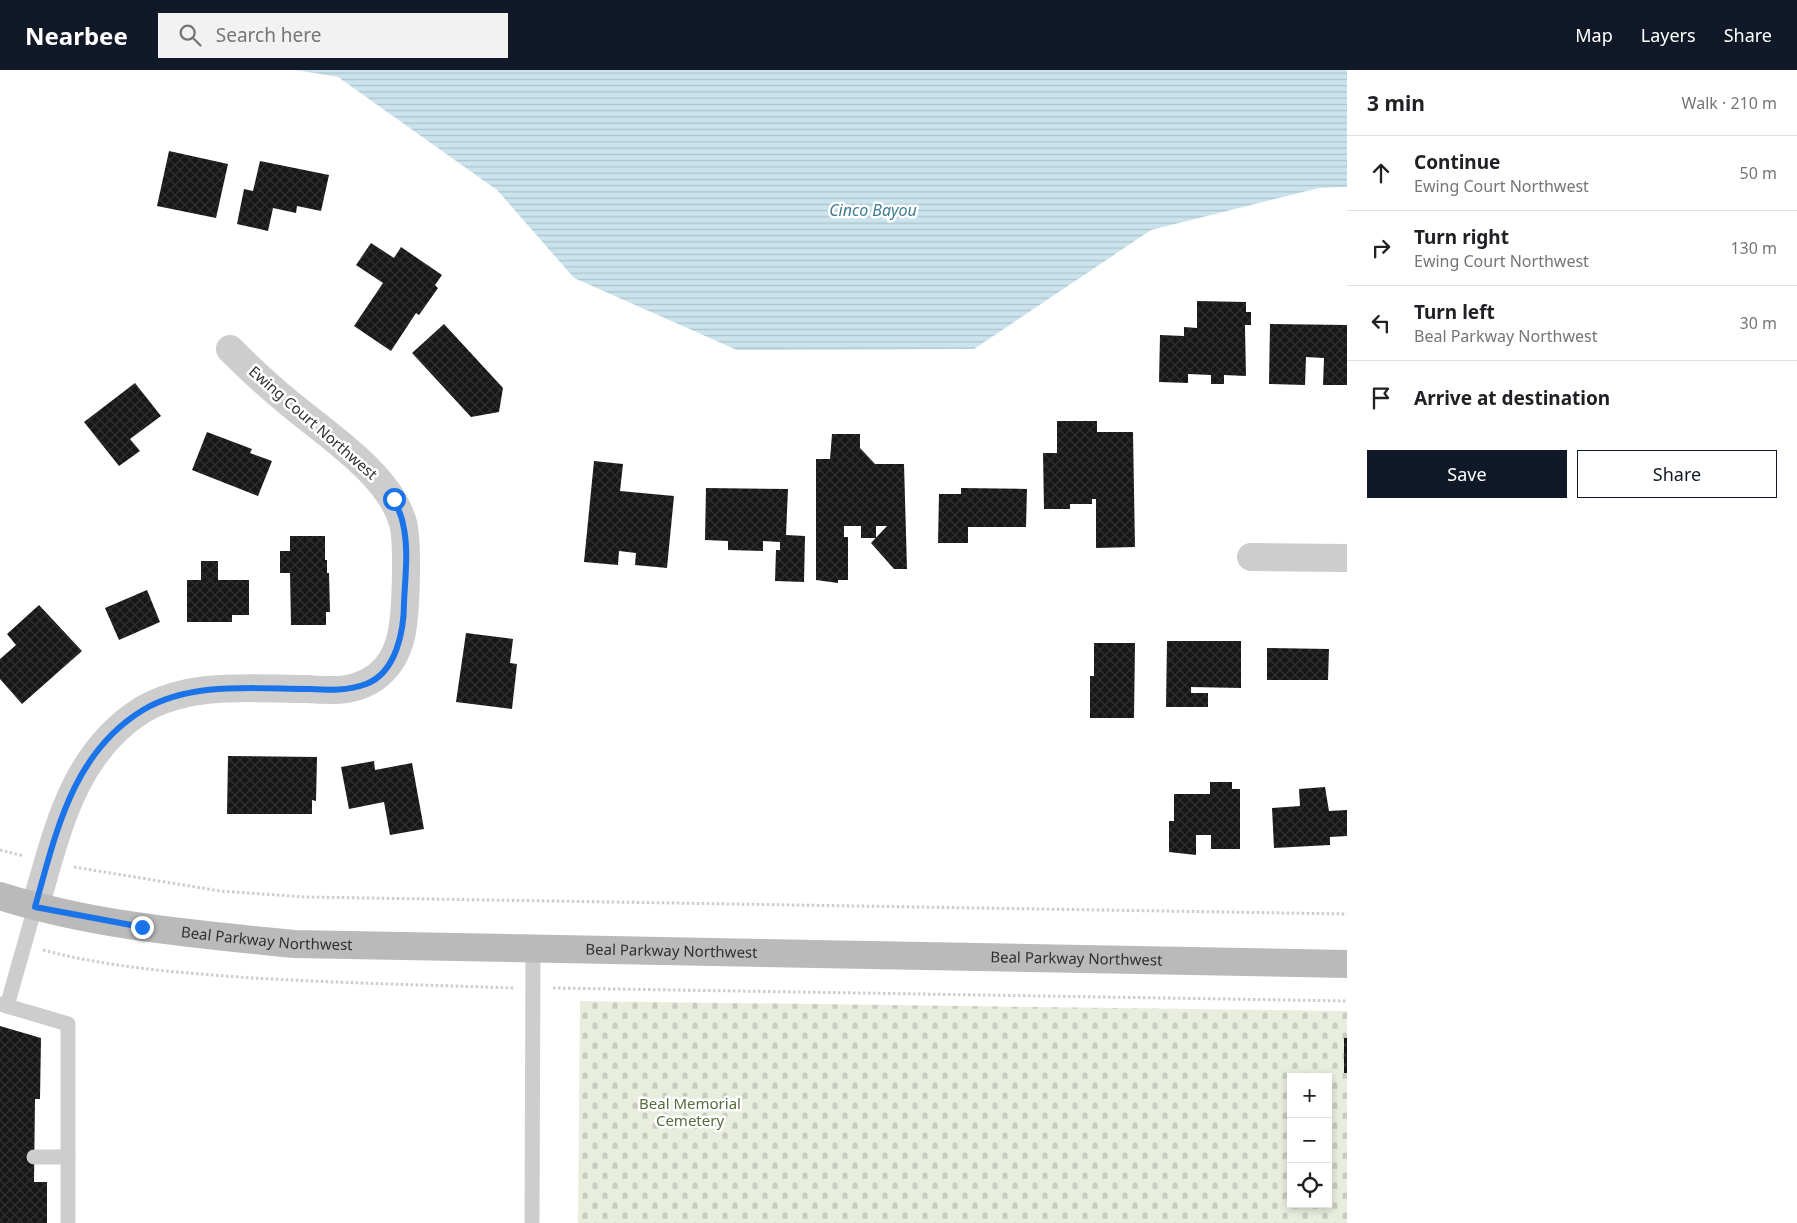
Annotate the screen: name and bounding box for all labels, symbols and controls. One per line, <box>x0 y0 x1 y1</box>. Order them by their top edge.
search box <box>158 13 508 58</box>
text: Nearbee <box>25 19 128 52</box>
icon: search <box>176 21 204 49</box>
text: Search here <box>216 22 322 48</box>
text: Map <box>1575 23 1613 47</box>
text: Layers <box>1641 23 1696 47</box>
text: Share <box>1724 23 1772 47</box>
text: 3 min <box>1367 89 1425 117</box>
text: Walk · 210 m <box>1682 92 1777 114</box>
text: Continue <box>1414 149 1500 175</box>
icon: ahead <box>1367 159 1395 187</box>
text: 50 m <box>1740 162 1777 184</box>
text: Ewing Court Northwest <box>1414 175 1589 197</box>
water label: Cinco Bayou <box>829 199 917 221</box>
text: Turn right <box>1414 224 1509 250</box>
icon: right <box>1367 234 1395 262</box>
text: 130 m <box>1730 237 1777 259</box>
text: Ewing Court Northwest <box>1414 250 1589 272</box>
text: Turn left <box>1414 299 1495 325</box>
icon: left <box>1367 309 1395 337</box>
text: 30 m <box>1740 312 1777 334</box>
text: Beal Parkway Northwest <box>1414 325 1598 347</box>
street label: Ewing Court Northwest <box>245 361 383 484</box>
icon: arrive <box>1367 384 1395 412</box>
text: Arrive at destination <box>1414 385 1610 411</box>
button: Save <box>1367 450 1567 498</box>
button: Share <box>1577 450 1777 498</box>
route start <box>383 488 406 511</box>
route end <box>131 916 154 939</box>
street label: Beal Parkway Northwest <box>180 921 353 954</box>
street label: Beal Parkway Northwest <box>585 939 758 962</box>
street label: Beal Parkway Northwest <box>990 946 1163 970</box>
map controls <box>1287 1073 1332 1208</box>
button: + <box>1287 1073 1332 1118</box>
park label: Beal Memorial Cemetery <box>639 1093 741 1130</box>
button: − <box>1287 1118 1332 1163</box>
button: locate <box>1287 1163 1332 1208</box>

